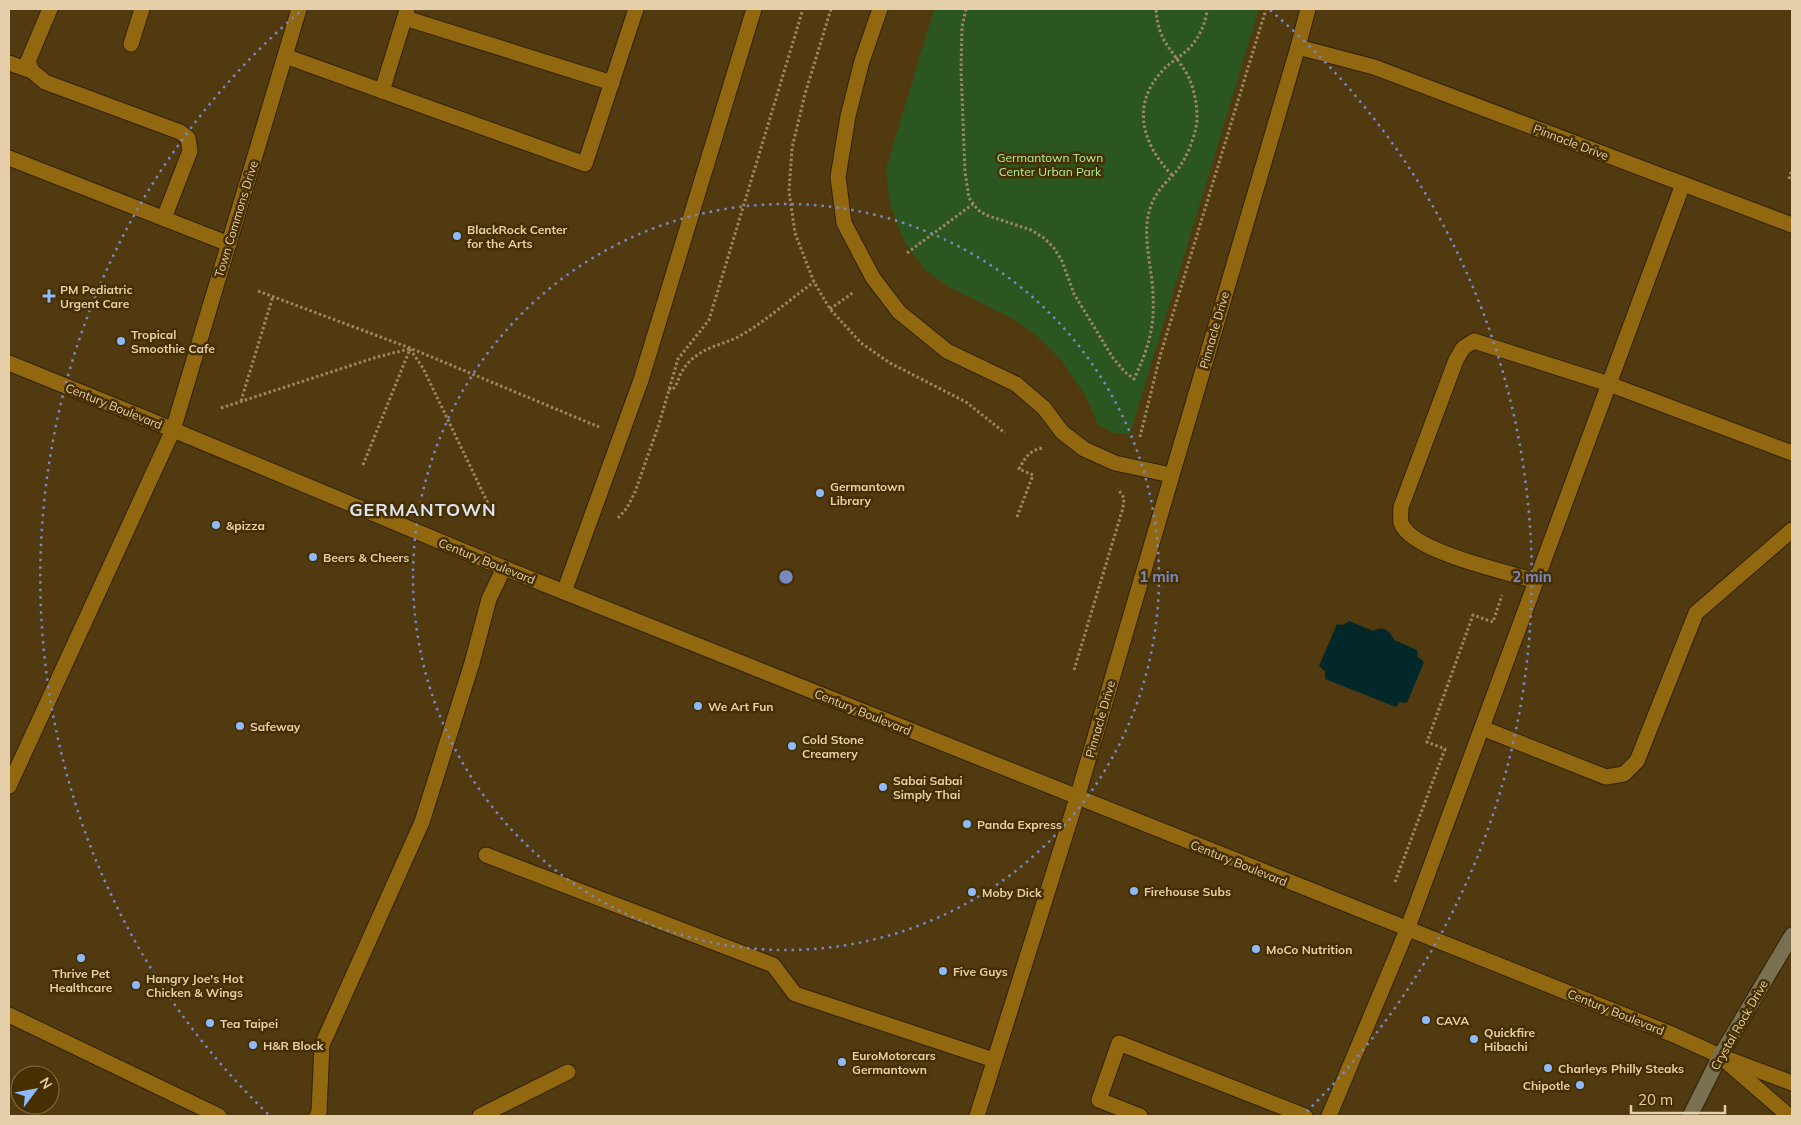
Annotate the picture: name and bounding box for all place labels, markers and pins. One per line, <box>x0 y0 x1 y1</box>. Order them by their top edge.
place label: BlackRock Center for the Arts <box>467 222 568 251</box>
marker: BlackRock Center for the Arts <box>451 230 463 242</box>
place label: PM Pediatric Urgent Care <box>60 282 132 311</box>
marker: PM Pediatric Urgent Care <box>42 289 56 303</box>
place label: Tropical Smoothie Cafe <box>131 327 215 356</box>
marker: Tropical Smoothie Cafe <box>115 335 127 347</box>
place label: Germantown Library <box>830 479 905 508</box>
marker: Germantown Library <box>814 487 826 499</box>
place label: &pizza <box>226 518 265 533</box>
marker: &pizza <box>210 519 222 531</box>
place label: Beers & Cheers <box>323 550 409 565</box>
marker: Beers & Cheers <box>307 551 319 563</box>
centre of rings <box>777 568 795 586</box>
place label: We Art Fun <box>708 699 774 714</box>
marker: We Art Fun <box>692 700 704 712</box>
place label: Safeway <box>250 719 301 734</box>
marker: Safeway <box>234 720 246 732</box>
place label: Cold Stone Creamery <box>802 732 864 761</box>
marker: Cold Stone Creamery <box>786 740 798 752</box>
place label: Sabai Sabai Simply Thai <box>893 773 963 802</box>
marker: Sabai Sabai Simply Thai <box>877 781 889 793</box>
place label: Panda Express <box>977 817 1062 832</box>
marker: Panda Express <box>961 818 973 830</box>
place label: Firehouse Subs <box>1144 884 1231 899</box>
place label: Moby Dick <box>982 885 1042 900</box>
marker: Firehouse Subs <box>1128 885 1140 897</box>
marker: Moby Dick <box>966 886 978 898</box>
place label: MoCo Nutrition <box>1266 942 1352 957</box>
marker: MoCo Nutrition <box>1250 943 1262 955</box>
marker: Thrive Pet Healthcare <box>75 952 87 964</box>
place label: Five Guys <box>953 964 1008 979</box>
marker: Five Guys <box>937 965 949 977</box>
place label: Thrive Pet Healthcare <box>50 966 113 995</box>
place label: Hangry Joe's Hot Chicken & Wings <box>146 971 244 1000</box>
marker: Hangry Joe's Hot Chicken & Wings <box>130 979 142 991</box>
place label: CAVA <box>1436 1013 1469 1028</box>
marker: CAVA <box>1420 1014 1432 1026</box>
place label: Tea Taipei <box>220 1016 278 1031</box>
marker: Tea Taipei <box>204 1017 216 1029</box>
place label: Quickfire Hibachi <box>1484 1025 1536 1054</box>
marker: Quickfire Hibachi <box>1468 1033 1480 1045</box>
place label: H&R Block <box>263 1038 324 1053</box>
marker: H&R Block <box>247 1039 259 1051</box>
place label: EuroMotorcars Germantown <box>852 1048 936 1077</box>
marker: EuroMotorcars Germantown <box>836 1056 848 1068</box>
place label: Charleys Philly Steaks <box>1558 1061 1684 1076</box>
marker: Charleys Philly Steaks <box>1542 1062 1554 1074</box>
place label: Chipotle <box>1523 1078 1570 1093</box>
marker: Chipotle <box>1574 1079 1586 1091</box>

